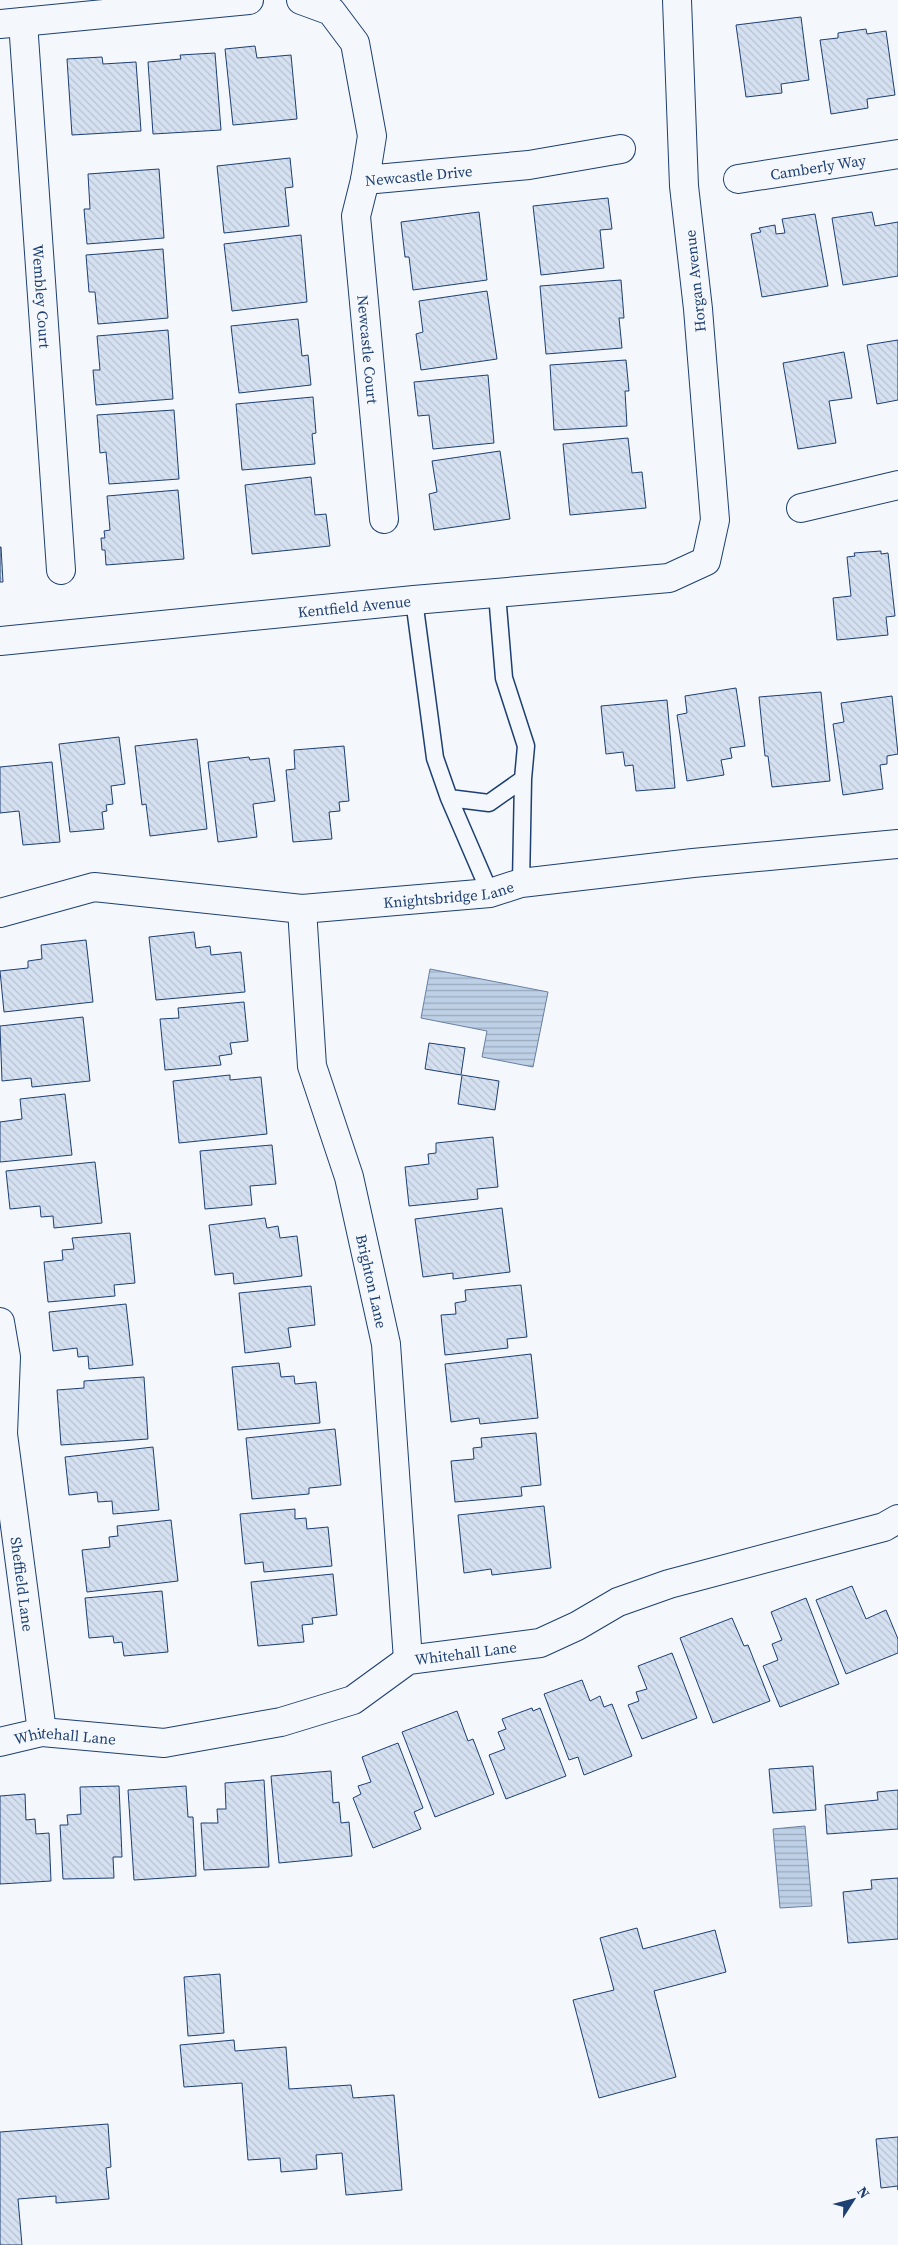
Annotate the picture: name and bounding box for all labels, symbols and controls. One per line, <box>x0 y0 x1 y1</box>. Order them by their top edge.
street label: Camberly Way <box>769 149 868 184</box>
street label: Newcastle Drive <box>364 160 474 190</box>
street label: Horgan Avenue <box>679 228 711 333</box>
street label: Wembley Court <box>28 244 56 349</box>
street label: Newcastle Court <box>353 294 384 405</box>
street label: Kentfield Avenue <box>297 590 412 622</box>
street label: Knightsbridge Lane <box>382 875 517 913</box>
street label: Brighton Lane <box>351 1232 393 1331</box>
street label: Sheffield Lane <box>6 1536 39 1633</box>
street label: Whitehall Lane <box>413 1636 518 1670</box>
street label: Whitehall Lane <box>12 1721 117 1749</box>
north arrow <box>828 2175 878 2225</box>
text: N <box>852 2182 875 2202</box>

